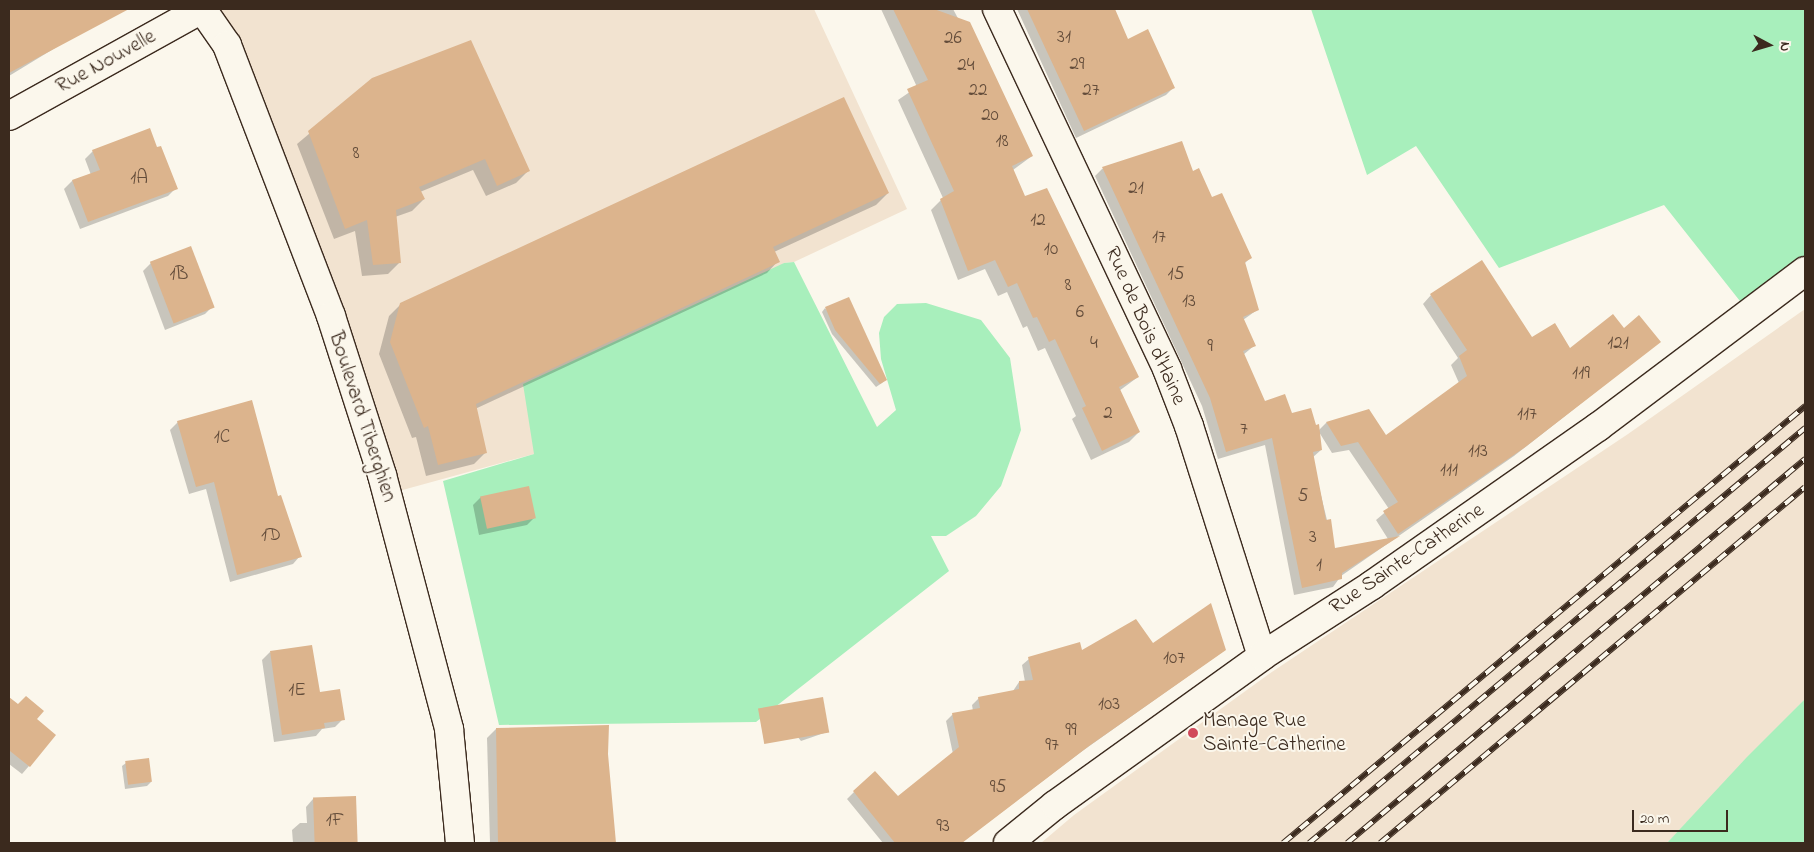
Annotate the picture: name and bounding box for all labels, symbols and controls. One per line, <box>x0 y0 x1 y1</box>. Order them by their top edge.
north arrow <box>1744 20 1794 70</box>
street label: Rue Nouvelle <box>52 24 160 100</box>
house number: 31 <box>1057 27 1071 49</box>
house number: 26 <box>944 28 962 50</box>
text: N <box>1773 41 1795 52</box>
house number: 29 <box>1069 54 1085 76</box>
house number: 24 <box>957 55 975 77</box>
house number: 22 <box>969 80 987 102</box>
house number: 27 <box>1082 80 1100 102</box>
house number: 20 <box>981 105 999 127</box>
house number: 18 <box>995 131 1009 153</box>
house number: 8 <box>352 143 360 165</box>
house number: 1A <box>130 168 148 190</box>
house number: 21 <box>1128 178 1144 200</box>
house number: 12 <box>1030 210 1046 232</box>
house number: 17 <box>1152 227 1166 249</box>
house number: 10 <box>1044 239 1058 261</box>
street label: Rue de Bois d'Haine <box>1099 243 1191 409</box>
house number: 1B <box>170 264 188 286</box>
house number: 15 <box>1168 264 1184 286</box>
house number: 8 <box>1064 275 1072 297</box>
house number: 13 <box>1182 291 1196 313</box>
house number: 6 <box>1076 302 1084 324</box>
street label: Boulevard Tiberghien <box>323 329 401 505</box>
house number: 4 <box>1090 333 1098 355</box>
house number: 121 <box>1607 333 1629 355</box>
house number: 9 <box>1207 336 1213 358</box>
house number: 119 <box>1572 363 1590 385</box>
house number: 2 <box>1103 403 1113 425</box>
house number: 117 <box>1517 404 1537 426</box>
house number: 7 <box>1240 419 1248 441</box>
house number: 1C <box>214 427 230 449</box>
house number: 113 <box>1468 441 1488 463</box>
house number: 111 <box>1440 460 1458 482</box>
house number: 5 <box>1298 486 1308 508</box>
street label: Rue Sainte-Catherine <box>1325 498 1489 620</box>
house number: 1D <box>261 525 281 547</box>
house number: 3 <box>1309 527 1317 549</box>
house number: 1 <box>1316 555 1322 577</box>
house number: 107 <box>1163 648 1185 670</box>
house number: 1E <box>288 680 306 702</box>
house number: 103 <box>1098 694 1120 716</box>
place label: Manage Rue Sainte-Catherine <box>1203 708 1346 758</box>
house number: 99 <box>1065 720 1077 742</box>
marker: Manage Rue Sainte-Catherine <box>1187 727 1199 739</box>
house number: 97 <box>1045 735 1059 757</box>
house number: 95 <box>990 777 1006 799</box>
scale bar <box>1634 800 1730 832</box>
text: 20 m <box>1640 808 1669 830</box>
house number: 1F <box>326 810 344 832</box>
house number: 93 <box>936 816 950 838</box>

